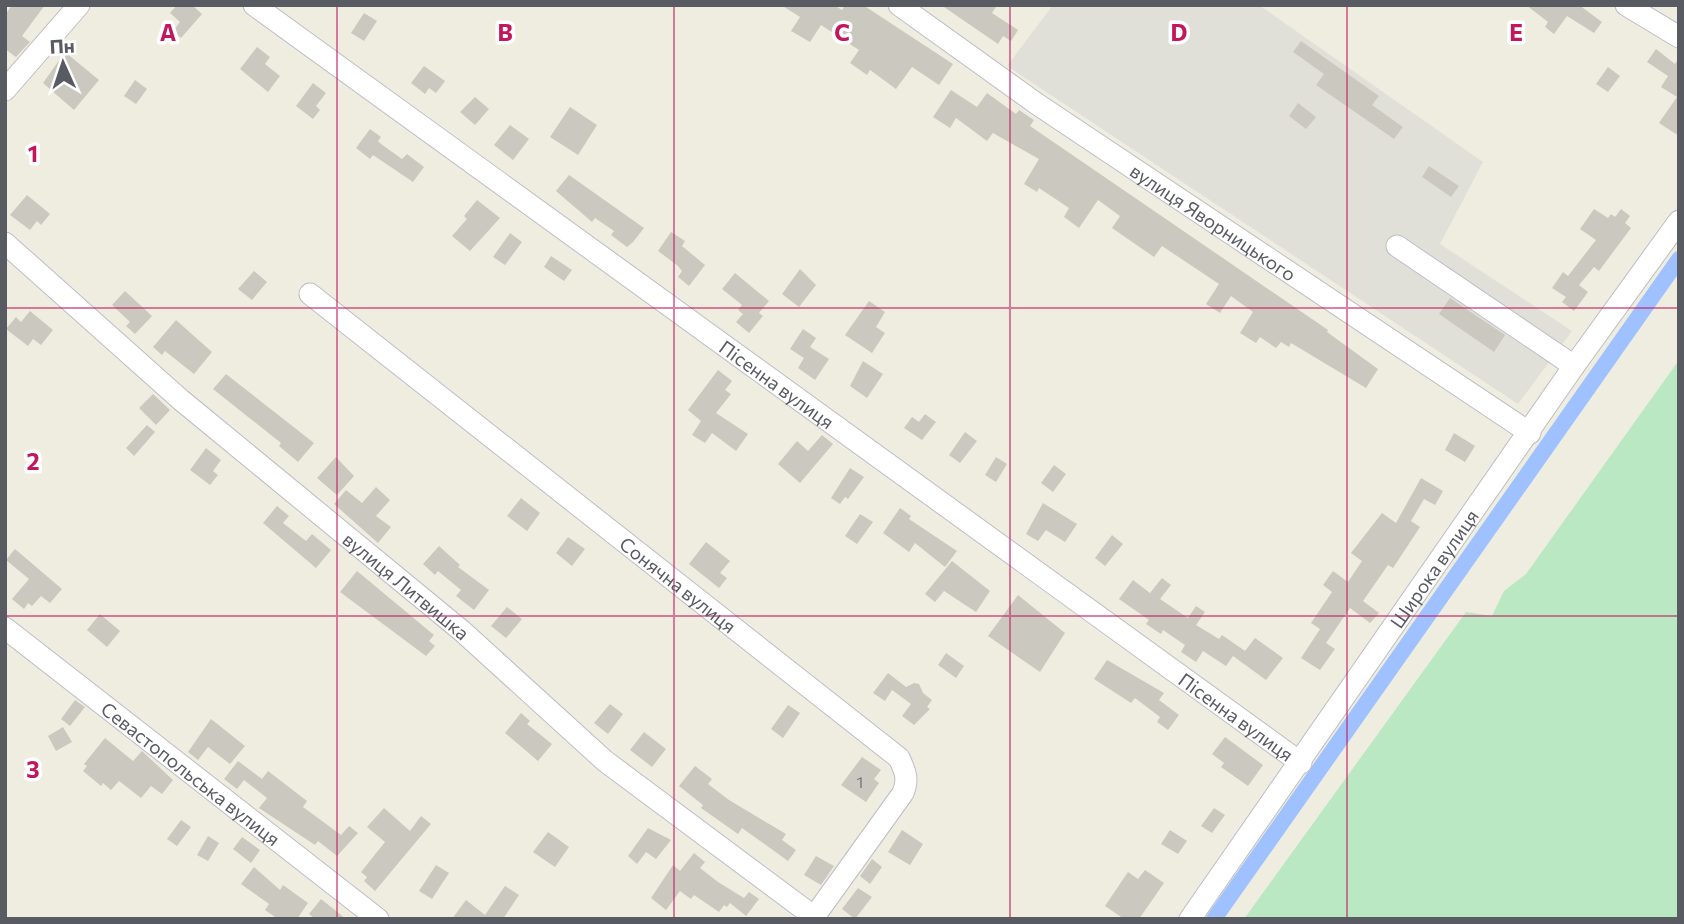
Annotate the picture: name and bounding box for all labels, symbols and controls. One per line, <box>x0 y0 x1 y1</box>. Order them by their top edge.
text: A <box>160 18 177 46</box>
text: B <box>497 18 513 46</box>
text: C <box>834 18 850 46</box>
text: D <box>1171 18 1188 46</box>
text: E <box>1509 18 1523 46</box>
north arrow <box>28 28 98 98</box>
text: Пн <box>49 33 75 58</box>
text: 1 <box>28 139 38 167</box>
street label: вулиця Яворницького <box>1126 158 1301 285</box>
street label: Пісенна вулиця <box>715 335 839 433</box>
text: 2 <box>26 447 40 475</box>
street label: Широка вулиця <box>1384 505 1483 632</box>
street label: вулиця Литвишка <box>339 527 475 644</box>
street label: Сонячна вулиця <box>616 531 741 637</box>
street label: Пісенна вулиця <box>1175 667 1298 765</box>
street label: Севастопольська вулиця <box>97 696 285 850</box>
text: 3 <box>26 755 40 783</box>
house number: 1 <box>857 772 863 791</box>

